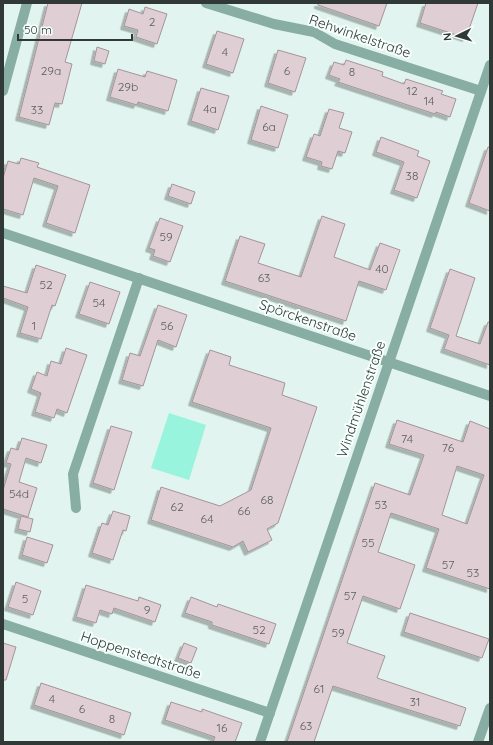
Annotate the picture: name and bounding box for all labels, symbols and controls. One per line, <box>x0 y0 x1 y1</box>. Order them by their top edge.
street label: Rehwinkelstraße <box>307 10 413 62</box>
house number: 2 <box>149 14 156 29</box>
scale bar <box>18 16 132 42</box>
north arrow <box>437 16 477 56</box>
text: 50 m <box>24 22 52 37</box>
text: N <box>440 32 454 42</box>
house number: 4 <box>222 44 228 59</box>
house number: 29a <box>41 63 61 78</box>
house number: 6 <box>284 63 291 78</box>
house number: 8 <box>349 64 355 79</box>
house number: 29b <box>118 79 138 94</box>
house number: 12 <box>406 83 418 98</box>
house number: 14 <box>424 93 434 108</box>
house number: 4a <box>203 101 217 116</box>
house number: 33 <box>31 102 43 117</box>
house number: 6a <box>262 119 276 134</box>
house number: 38 <box>406 168 418 183</box>
house number: 59 <box>159 229 173 244</box>
house number: 40 <box>375 261 389 276</box>
house number: 63 <box>258 270 270 285</box>
house number: 52 <box>39 277 53 292</box>
house number: 54 <box>93 295 105 310</box>
street label: Spörckenstraße <box>257 295 359 345</box>
house number: 1 <box>32 318 36 333</box>
house number: 56 <box>161 318 174 333</box>
street label: Windmühlenstraße <box>333 338 389 460</box>
house number: 74 <box>401 431 413 446</box>
house number: 76 <box>442 440 455 455</box>
house number: 54d <box>9 486 29 501</box>
house number: 68 <box>261 492 273 507</box>
house number: 53 <box>375 497 387 512</box>
house number: 62 <box>170 499 184 514</box>
house number: 66 <box>238 503 251 518</box>
house number: 64 <box>201 511 213 526</box>
house number: 55 <box>361 535 375 550</box>
house number: 57 <box>442 557 454 572</box>
house number: 53 <box>467 565 479 580</box>
house number: 57 <box>344 588 356 603</box>
house number: 5 <box>22 591 28 606</box>
house number: 9 <box>144 602 151 617</box>
house number: 52 <box>252 622 266 637</box>
house number: 59 <box>331 625 345 640</box>
street label: Hoppenstedtstraße <box>78 627 204 683</box>
house number: 61 <box>314 681 324 696</box>
house number: 4 <box>49 691 55 706</box>
house number: 31 <box>410 694 420 709</box>
house number: 6 <box>79 701 86 716</box>
house number: 8 <box>109 711 115 726</box>
house number: 63 <box>300 718 312 733</box>
house number: 16 <box>217 720 228 735</box>

